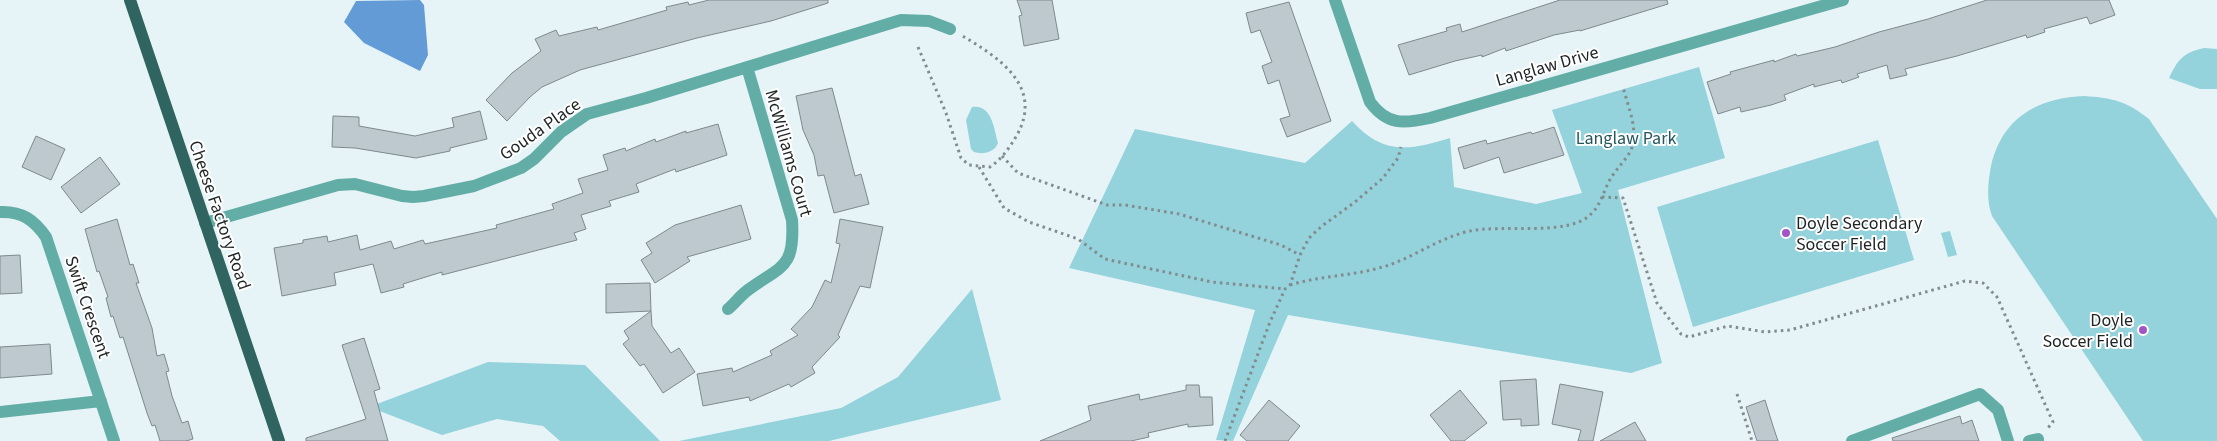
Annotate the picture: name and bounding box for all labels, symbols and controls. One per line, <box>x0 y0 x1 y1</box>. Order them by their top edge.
street label: Langlaw Drive <box>1493 40 1602 93</box>
street label: McWilliams Court <box>758 87 819 219</box>
street label: Gouda Place <box>495 92 586 167</box>
park label: Langlaw Park <box>1576 126 1676 151</box>
street label: Cheese Factory Road <box>182 137 257 293</box>
place label: Doyle Secondary Soccer Field <box>1796 211 1923 257</box>
marker: Doyle Secondary Soccer Field <box>1780 227 1792 239</box>
street label: Swift Crescent <box>58 253 117 362</box>
place label: Doyle Soccer Field <box>2042 308 2133 354</box>
marker: Doyle Soccer Field <box>2137 324 2149 336</box>

